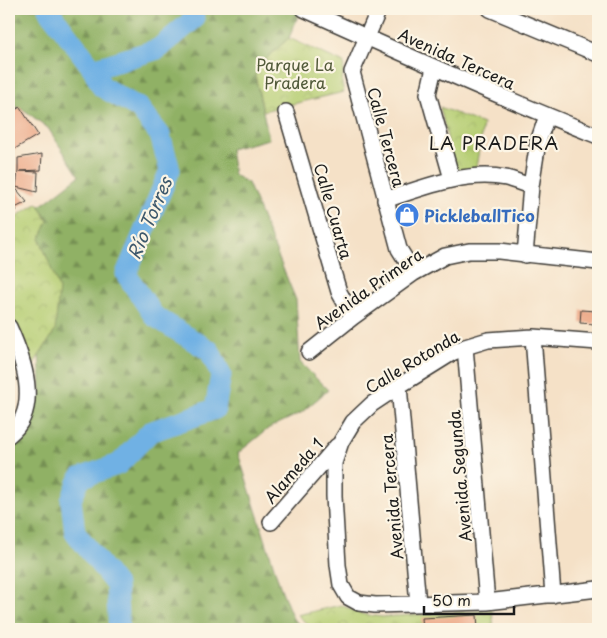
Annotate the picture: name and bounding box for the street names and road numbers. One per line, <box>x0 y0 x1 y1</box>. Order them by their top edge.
street label: Avenida Tercera <box>395 21 520 95</box>
street label: Calle Tercera <box>362 84 412 190</box>
street label: Calle Cuarta <box>309 160 359 262</box>
street label: Avenida Primera <box>309 241 427 334</box>
street label: Calle Rotonda <box>360 323 464 399</box>
street label: Avenida Segunda <box>441 409 477 543</box>
street label: Alameda 1 <box>258 432 328 508</box>
street label: Avenida Tercera <box>374 433 408 561</box>

